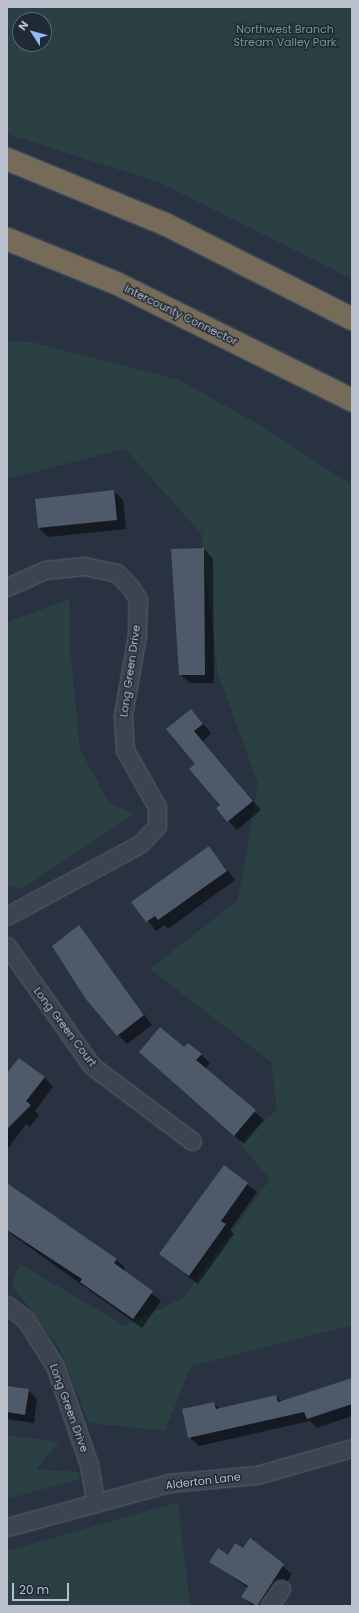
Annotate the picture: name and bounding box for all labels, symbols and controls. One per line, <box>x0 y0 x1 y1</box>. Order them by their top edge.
north arrow <box>12 12 52 52</box>
text: N <box>14 17 32 34</box>
park label: Northwest Branch Stream Valley Park <box>234 23 336 49</box>
street label: Intercounty Connector <box>122 282 240 348</box>
street label: Long Green Drive <box>117 624 143 718</box>
street label: Long Green Court <box>31 985 99 1069</box>
street label: Long Green Drive <box>47 1362 91 1454</box>
street label: Alderton Lane <box>165 1470 241 1492</box>
scale bar <box>14 1575 71 1601</box>
text: 20 m <box>19 1581 49 1598</box>

